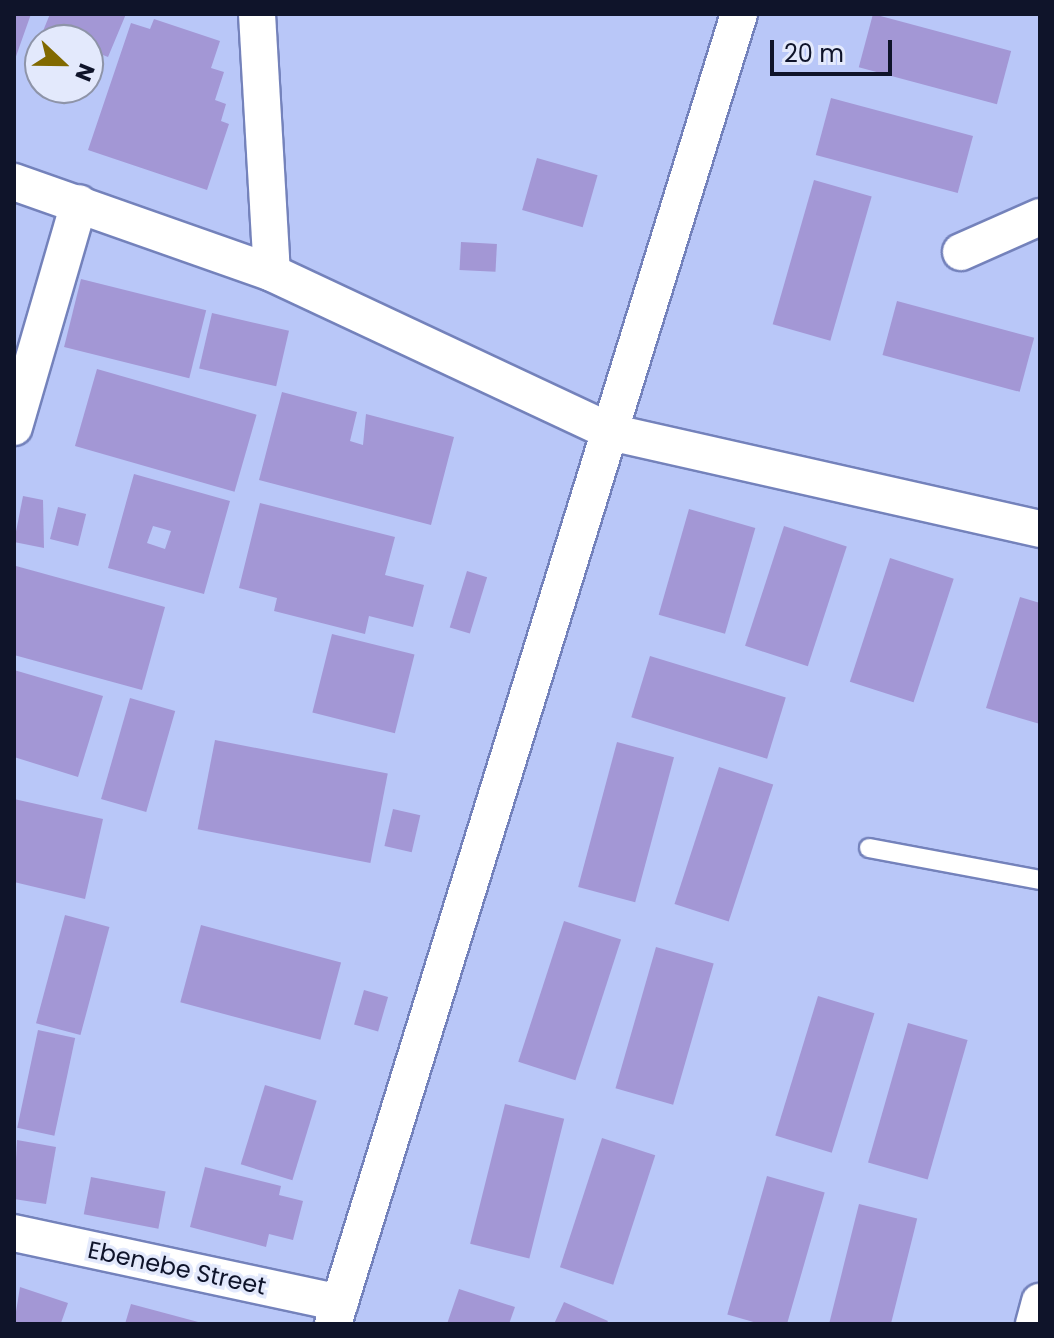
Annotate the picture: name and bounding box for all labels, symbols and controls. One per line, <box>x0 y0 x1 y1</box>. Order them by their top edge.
north arrow <box>24 24 104 104</box>
scale bar <box>774 24 896 74</box>
text: 20 m <box>784 37 844 70</box>
text: N <box>67 59 102 86</box>
street label: Ebenebe Street <box>85 1235 269 1301</box>

